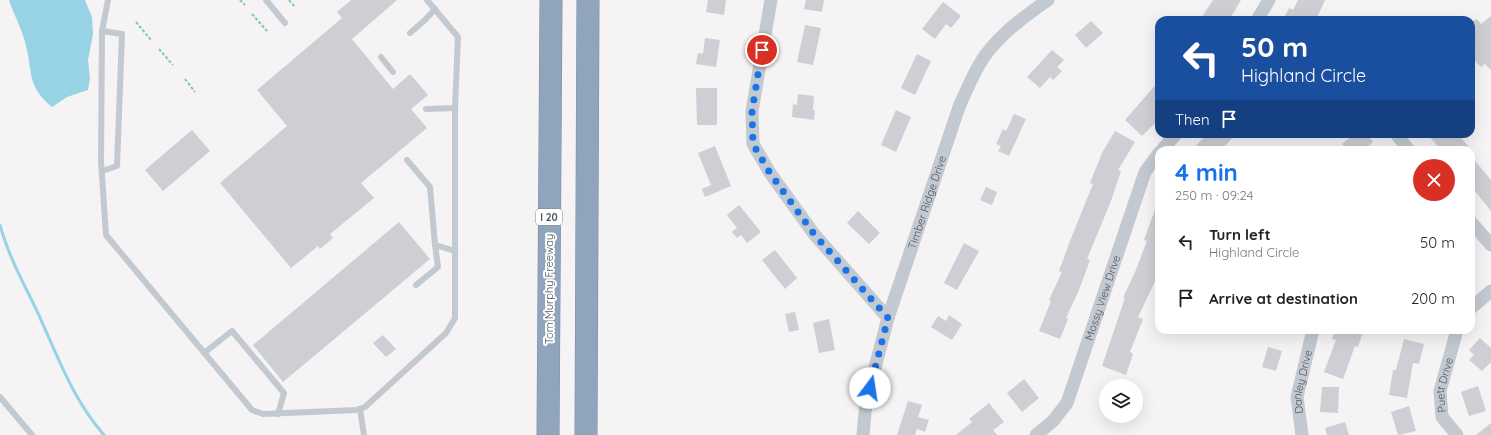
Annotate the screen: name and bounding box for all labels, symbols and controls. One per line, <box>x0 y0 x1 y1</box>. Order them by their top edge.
text: 50 m <box>1241 29 1308 64</box>
icon: left <box>1175 32 1227 84</box>
pin <box>745 33 779 67</box>
icon: arrive <box>751 39 773 61</box>
text: Highland Circle <box>1241 64 1366 87</box>
icon: arrive <box>1218 108 1240 130</box>
text: Then <box>1175 110 1210 129</box>
street label: Timber Ridge Drive <box>905 154 949 251</box>
text: 4 min <box>1175 157 1238 187</box>
button: close <box>1413 159 1455 201</box>
text: 250 m · 09:24 <box>1175 187 1253 203</box>
road number: I 20 <box>536 209 562 225</box>
text: Turn left <box>1209 225 1271 244</box>
icon: left <box>1175 231 1197 253</box>
text: 50 m <box>1420 233 1455 252</box>
street label: Tom Murphy Freeway <box>542 234 556 344</box>
text: Highland Circle <box>1209 244 1299 260</box>
street label: Mossy View Drive <box>1082 253 1123 342</box>
icon: arrive <box>1175 287 1197 309</box>
text: Arrive at destination <box>1209 289 1358 308</box>
text: 200 m <box>1411 289 1455 308</box>
street label: Danley Drive <box>1290 348 1315 415</box>
street label: Puett Drive <box>1433 356 1456 413</box>
position arrow <box>849 367 891 409</box>
map controls <box>1099 379 1143 423</box>
button: layers <box>1099 379 1143 423</box>

